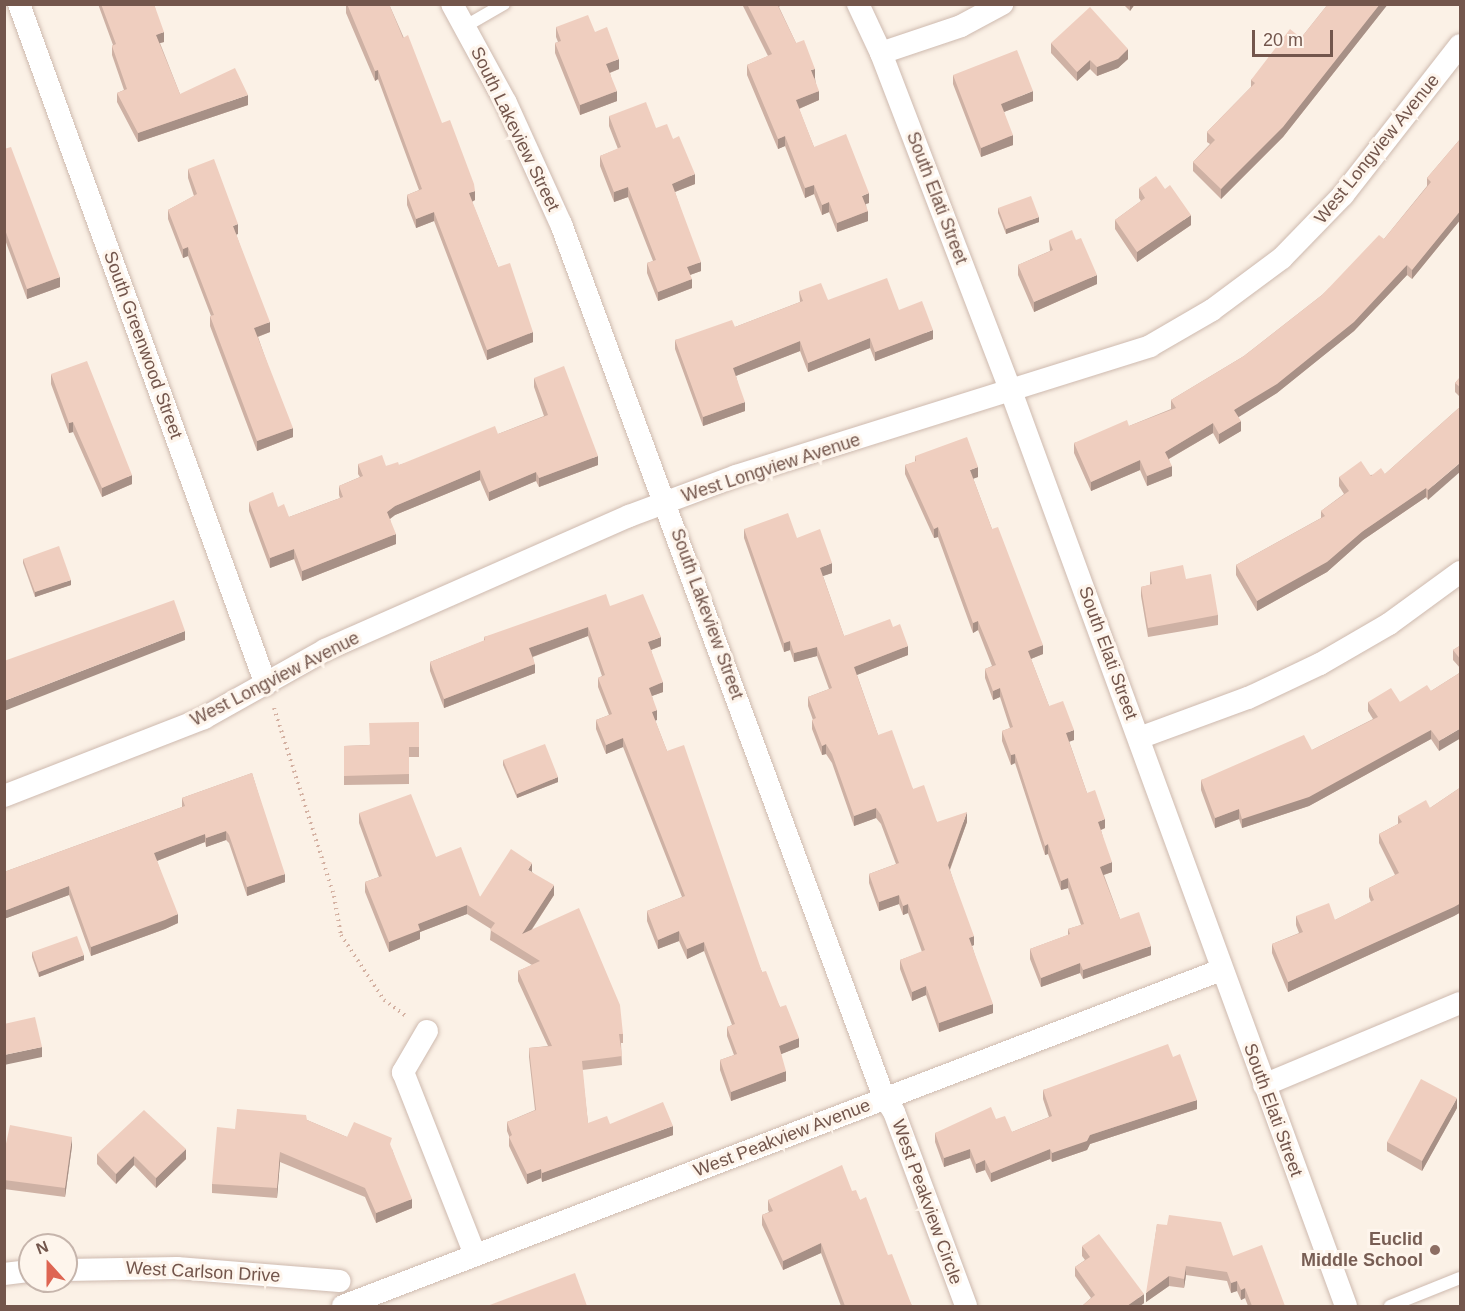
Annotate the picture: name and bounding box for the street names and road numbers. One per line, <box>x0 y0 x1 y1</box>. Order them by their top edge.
street label: South Lakeview Street <box>466 43 564 215</box>
street label: West Longview Avenue <box>1310 69 1444 229</box>
street label: South Elati Street <box>902 129 972 267</box>
street label: South Greenwood Street <box>99 248 187 442</box>
street label: West Longview Avenue <box>679 429 863 507</box>
street label: South Lakeview Street <box>666 526 748 702</box>
street label: South Elati Street <box>1074 583 1142 723</box>
street label: West Longview Avenue <box>187 627 363 731</box>
street label: South Elati Street <box>1239 1040 1307 1180</box>
street label: West Peakview Avenue <box>690 1094 874 1182</box>
street label: West Peakview Circle <box>887 1117 967 1287</box>
street label: West Carlson Drive <box>125 1257 281 1287</box>

